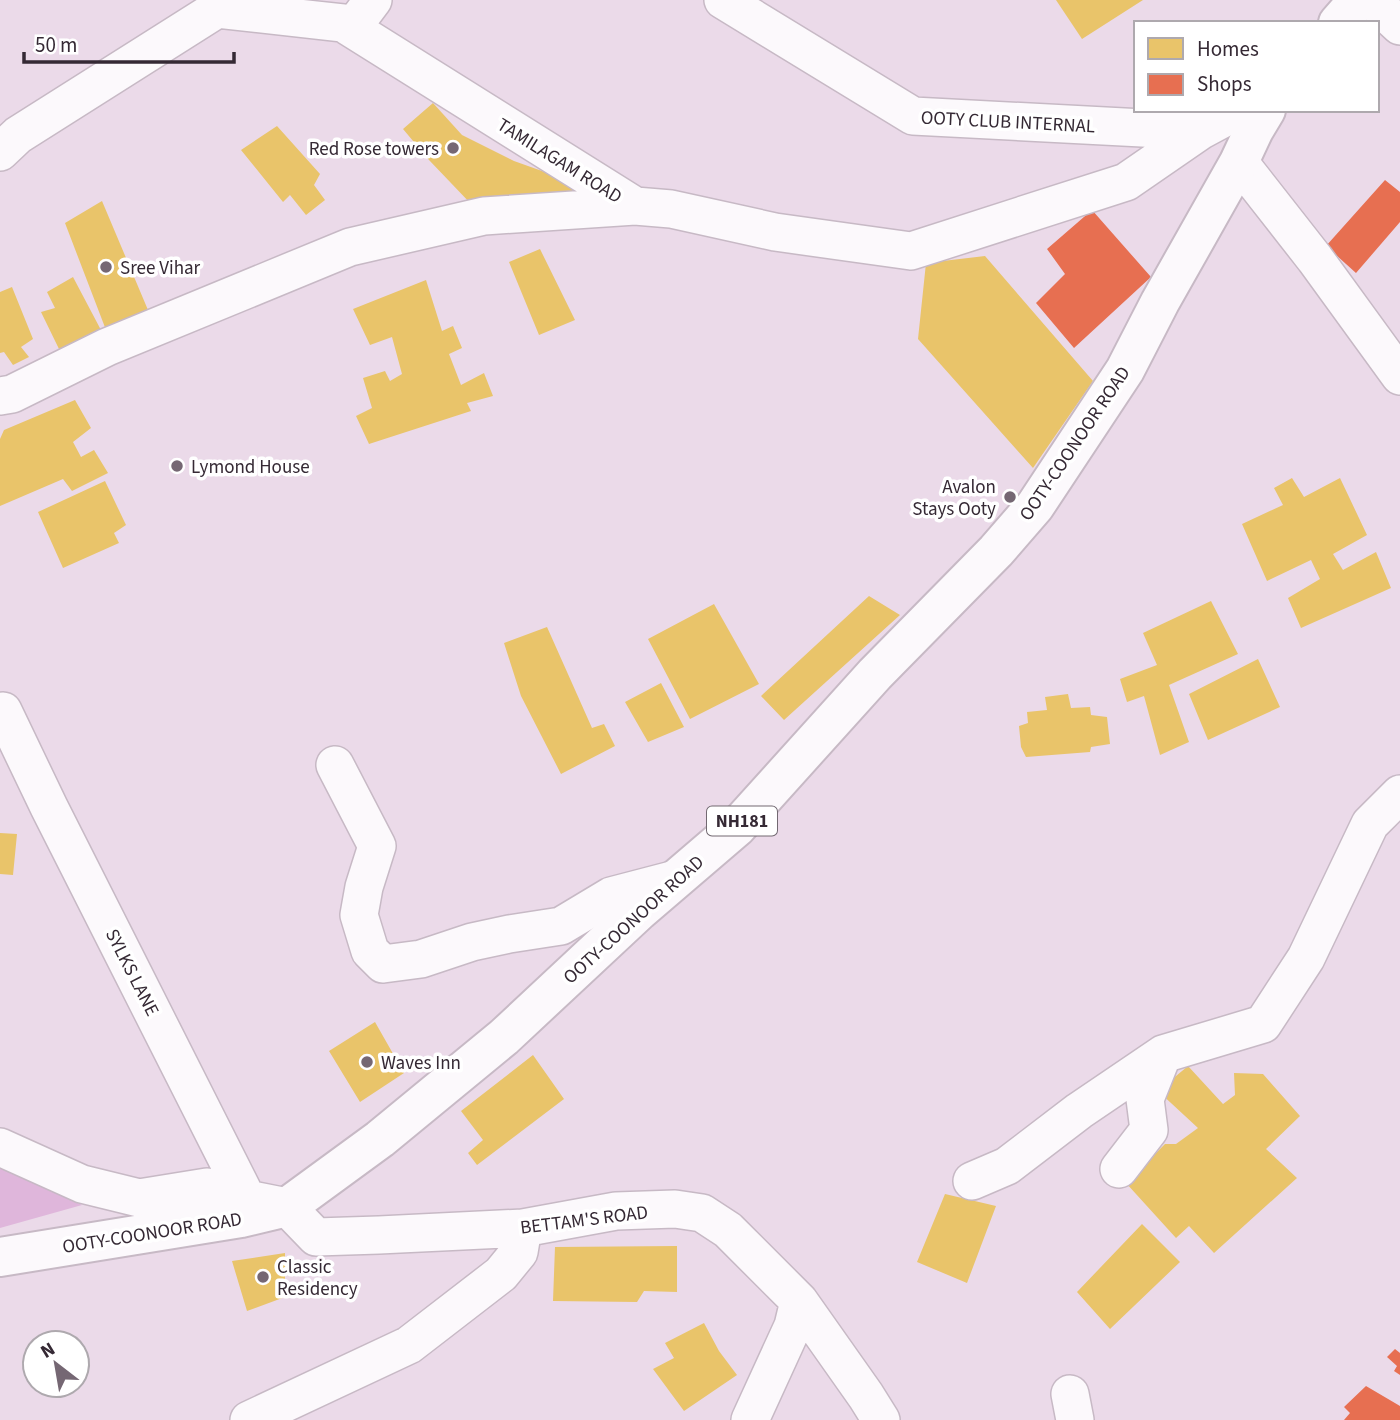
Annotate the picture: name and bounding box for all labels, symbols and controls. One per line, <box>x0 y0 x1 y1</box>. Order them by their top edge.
scale bar <box>24 21 234 65</box>
legend <box>1134 21 1379 112</box>
text: 50 m <box>35 30 77 60</box>
text: Homes <box>1197 34 1259 64</box>
text: Shops <box>1197 69 1252 99</box>
street label: OOTY CLUB INTERNAL <box>920 104 1096 141</box>
street label: TAMILAGAM ROAD <box>492 112 627 211</box>
place label: Red Rose towers <box>309 136 439 163</box>
marker: Red Rose towers <box>445 140 461 156</box>
place label: Sree Vihar <box>120 255 201 282</box>
marker: Sree Vihar <box>98 259 114 275</box>
street label: OOTY-COONOOR ROAD <box>1013 361 1137 527</box>
place label: Lymond House <box>191 454 310 481</box>
marker: Lymond House <box>169 458 185 474</box>
place label: Avalon Stays Ooty <box>912 474 996 523</box>
marker: Avalon Stays Ooty <box>1002 489 1018 505</box>
road number: NH181 <box>707 806 777 836</box>
street label: OOTY-COONOOR ROAD <box>558 849 710 991</box>
street label: SYLKS LANE <box>98 924 165 1021</box>
place label: Waves Inn <box>381 1050 461 1077</box>
marker: Waves Inn <box>359 1054 375 1070</box>
street label: BETTAM'S ROAD <box>519 1199 650 1242</box>
street label: OOTY-COONOOR ROAD <box>61 1206 244 1261</box>
place label: Classic Residency <box>277 1254 358 1303</box>
marker: Classic Residency <box>255 1269 271 1285</box>
north arrow <box>21 1329 91 1399</box>
text: N <box>36 1336 60 1366</box>

